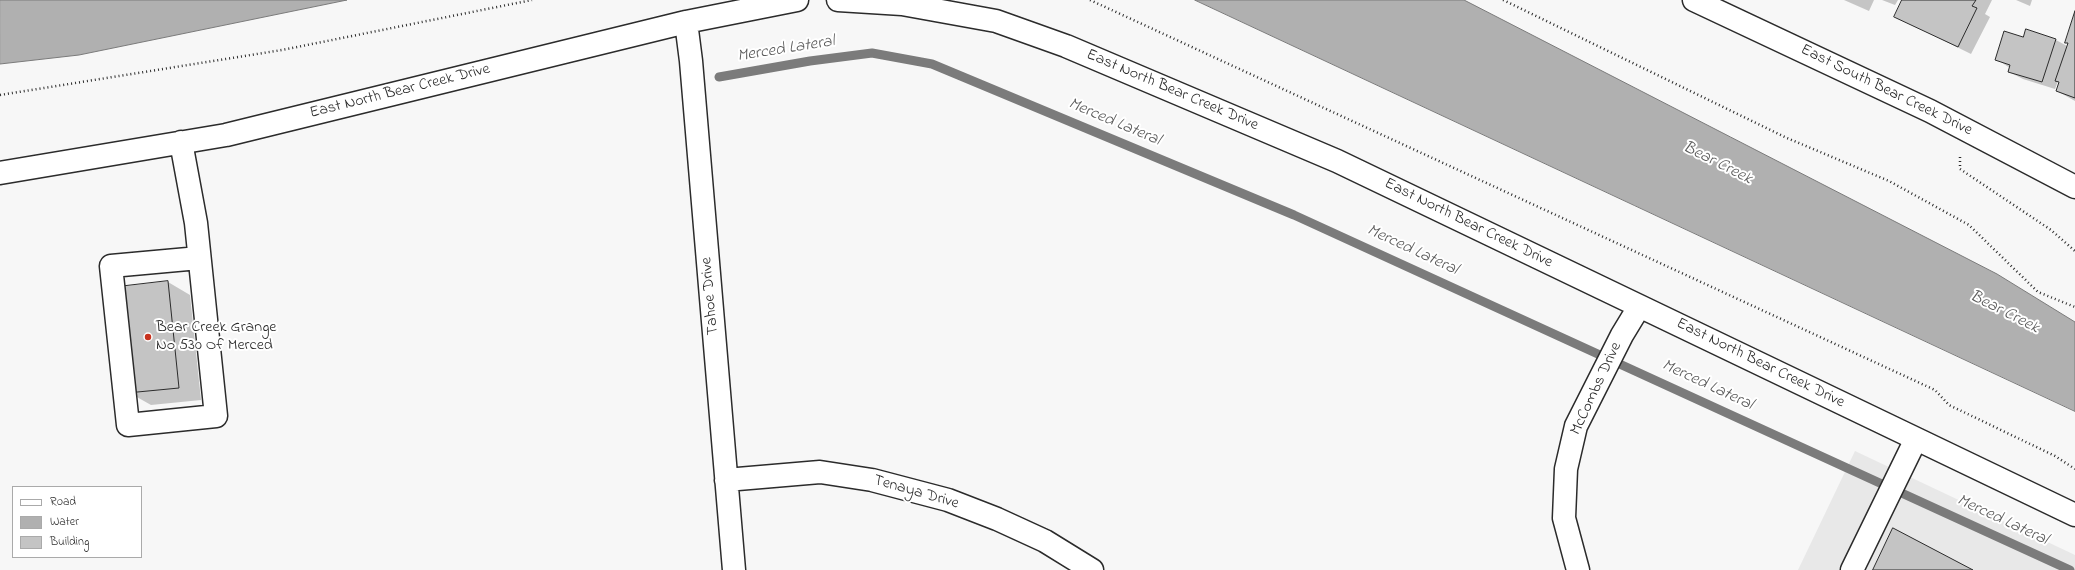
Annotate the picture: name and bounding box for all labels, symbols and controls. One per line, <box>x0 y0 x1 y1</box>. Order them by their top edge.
water label: Merced Lateral <box>736 32 836 68</box>
street label: East South Bear Creek Drive <box>1797 41 1975 141</box>
street label: East North Bear Creek Drive <box>1083 46 1261 136</box>
street label: East North Bear Creek Drive <box>308 60 492 124</box>
water label: Merced Lateral <box>1065 94 1163 152</box>
water label: Bear Creek <box>1679 138 1755 190</box>
street label: East North Bear Creek Drive <box>1381 175 1555 273</box>
water label: Merced Lateral <box>1363 221 1461 281</box>
street label: Tahoe Drive <box>698 256 724 336</box>
water label: Bear Creek <box>1966 287 2042 339</box>
street label: East North Bear Creek Drive <box>1673 315 1847 413</box>
place label: Bear Creek Grange No 530 Of Merced <box>156 318 277 356</box>
marker: Bear Creek Grange No 530 Of Merced <box>143 332 153 342</box>
street label: McCombs Drive <box>1567 339 1627 439</box>
water label: Merced Lateral <box>1658 356 1756 416</box>
street label: Tenaya Drive <box>871 472 961 514</box>
legend <box>12 486 142 558</box>
water label: Merced Lateral <box>1953 491 2051 551</box>
text: Road <box>50 493 76 511</box>
text: Water <box>50 513 79 531</box>
text: Building <box>50 533 89 551</box>

